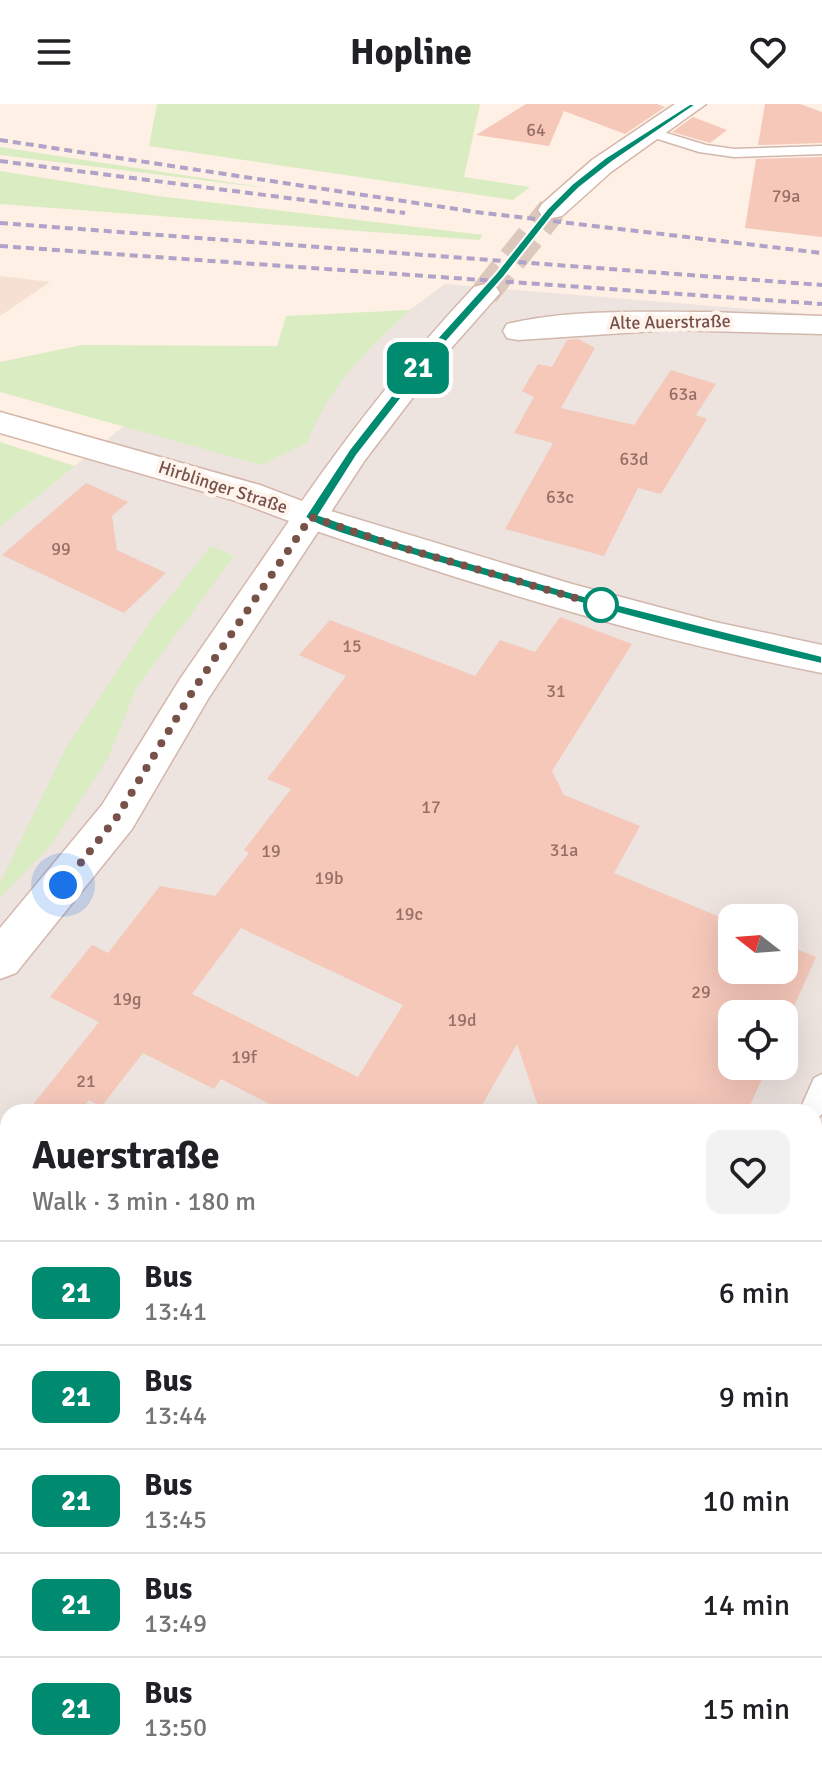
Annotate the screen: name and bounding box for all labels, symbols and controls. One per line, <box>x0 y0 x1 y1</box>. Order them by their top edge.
icon: menu <box>32 30 76 74</box>
text: Hopline <box>350 30 472 75</box>
icon: heart <box>746 30 790 74</box>
house number: 64 <box>526 119 546 141</box>
house number: 79a <box>772 185 800 207</box>
street label: Alte Auerstraße <box>609 310 731 334</box>
line badge: 21 <box>382 342 454 394</box>
text: 21 <box>403 351 433 385</box>
house number: 63a <box>669 383 697 405</box>
house number: 63d <box>620 448 648 470</box>
street label: Hirblinger Straße <box>156 456 290 518</box>
house number: 63c <box>546 486 574 508</box>
house number: 99 <box>51 538 71 560</box>
unlabelled marker <box>584 588 618 622</box>
house number: 15 <box>342 635 362 657</box>
house number: 31 <box>546 680 566 702</box>
house number: 17 <box>421 796 441 818</box>
house number: 31a <box>550 839 578 861</box>
house number: 19 <box>261 840 281 862</box>
your location <box>43 865 83 905</box>
house number: 19b <box>315 867 343 889</box>
house number: 19c <box>395 903 423 925</box>
north arrow <box>718 904 798 984</box>
map controls <box>718 904 798 1080</box>
house number: 29 <box>691 981 711 1003</box>
house number: 19g <box>113 988 141 1010</box>
button: locate <box>718 1000 798 1080</box>
house number: 19d <box>448 1009 476 1031</box>
house number: 19f <box>231 1046 258 1068</box>
house number: 21 <box>76 1070 96 1092</box>
button: heart <box>706 1130 790 1214</box>
text: Auerstraße <box>32 1132 220 1179</box>
text: Walk · 3 min · 180 m <box>32 1186 256 1218</box>
text: Bus <box>144 1259 192 1296</box>
text: 6 min <box>719 1275 790 1312</box>
text: 21 <box>61 1276 91 1310</box>
text: 13:41 <box>144 1296 207 1328</box>
text: Bus <box>144 1363 192 1400</box>
text: 9 min <box>719 1379 790 1416</box>
text: 21 <box>61 1380 91 1414</box>
text: 13:44 <box>144 1400 207 1432</box>
text: Bus <box>144 1467 192 1504</box>
text: 10 min <box>703 1483 790 1520</box>
text: 21 <box>61 1484 91 1518</box>
text: 13:45 <box>144 1504 207 1536</box>
text: Bus <box>144 1571 192 1608</box>
text: 14 min <box>703 1587 790 1624</box>
text: 21 <box>61 1588 91 1622</box>
text: 13:49 <box>144 1608 207 1640</box>
text: Bus <box>144 1675 192 1712</box>
text: 15 min <box>703 1691 790 1728</box>
text: 21 <box>61 1692 91 1726</box>
text: 13:50 <box>144 1712 207 1744</box>

